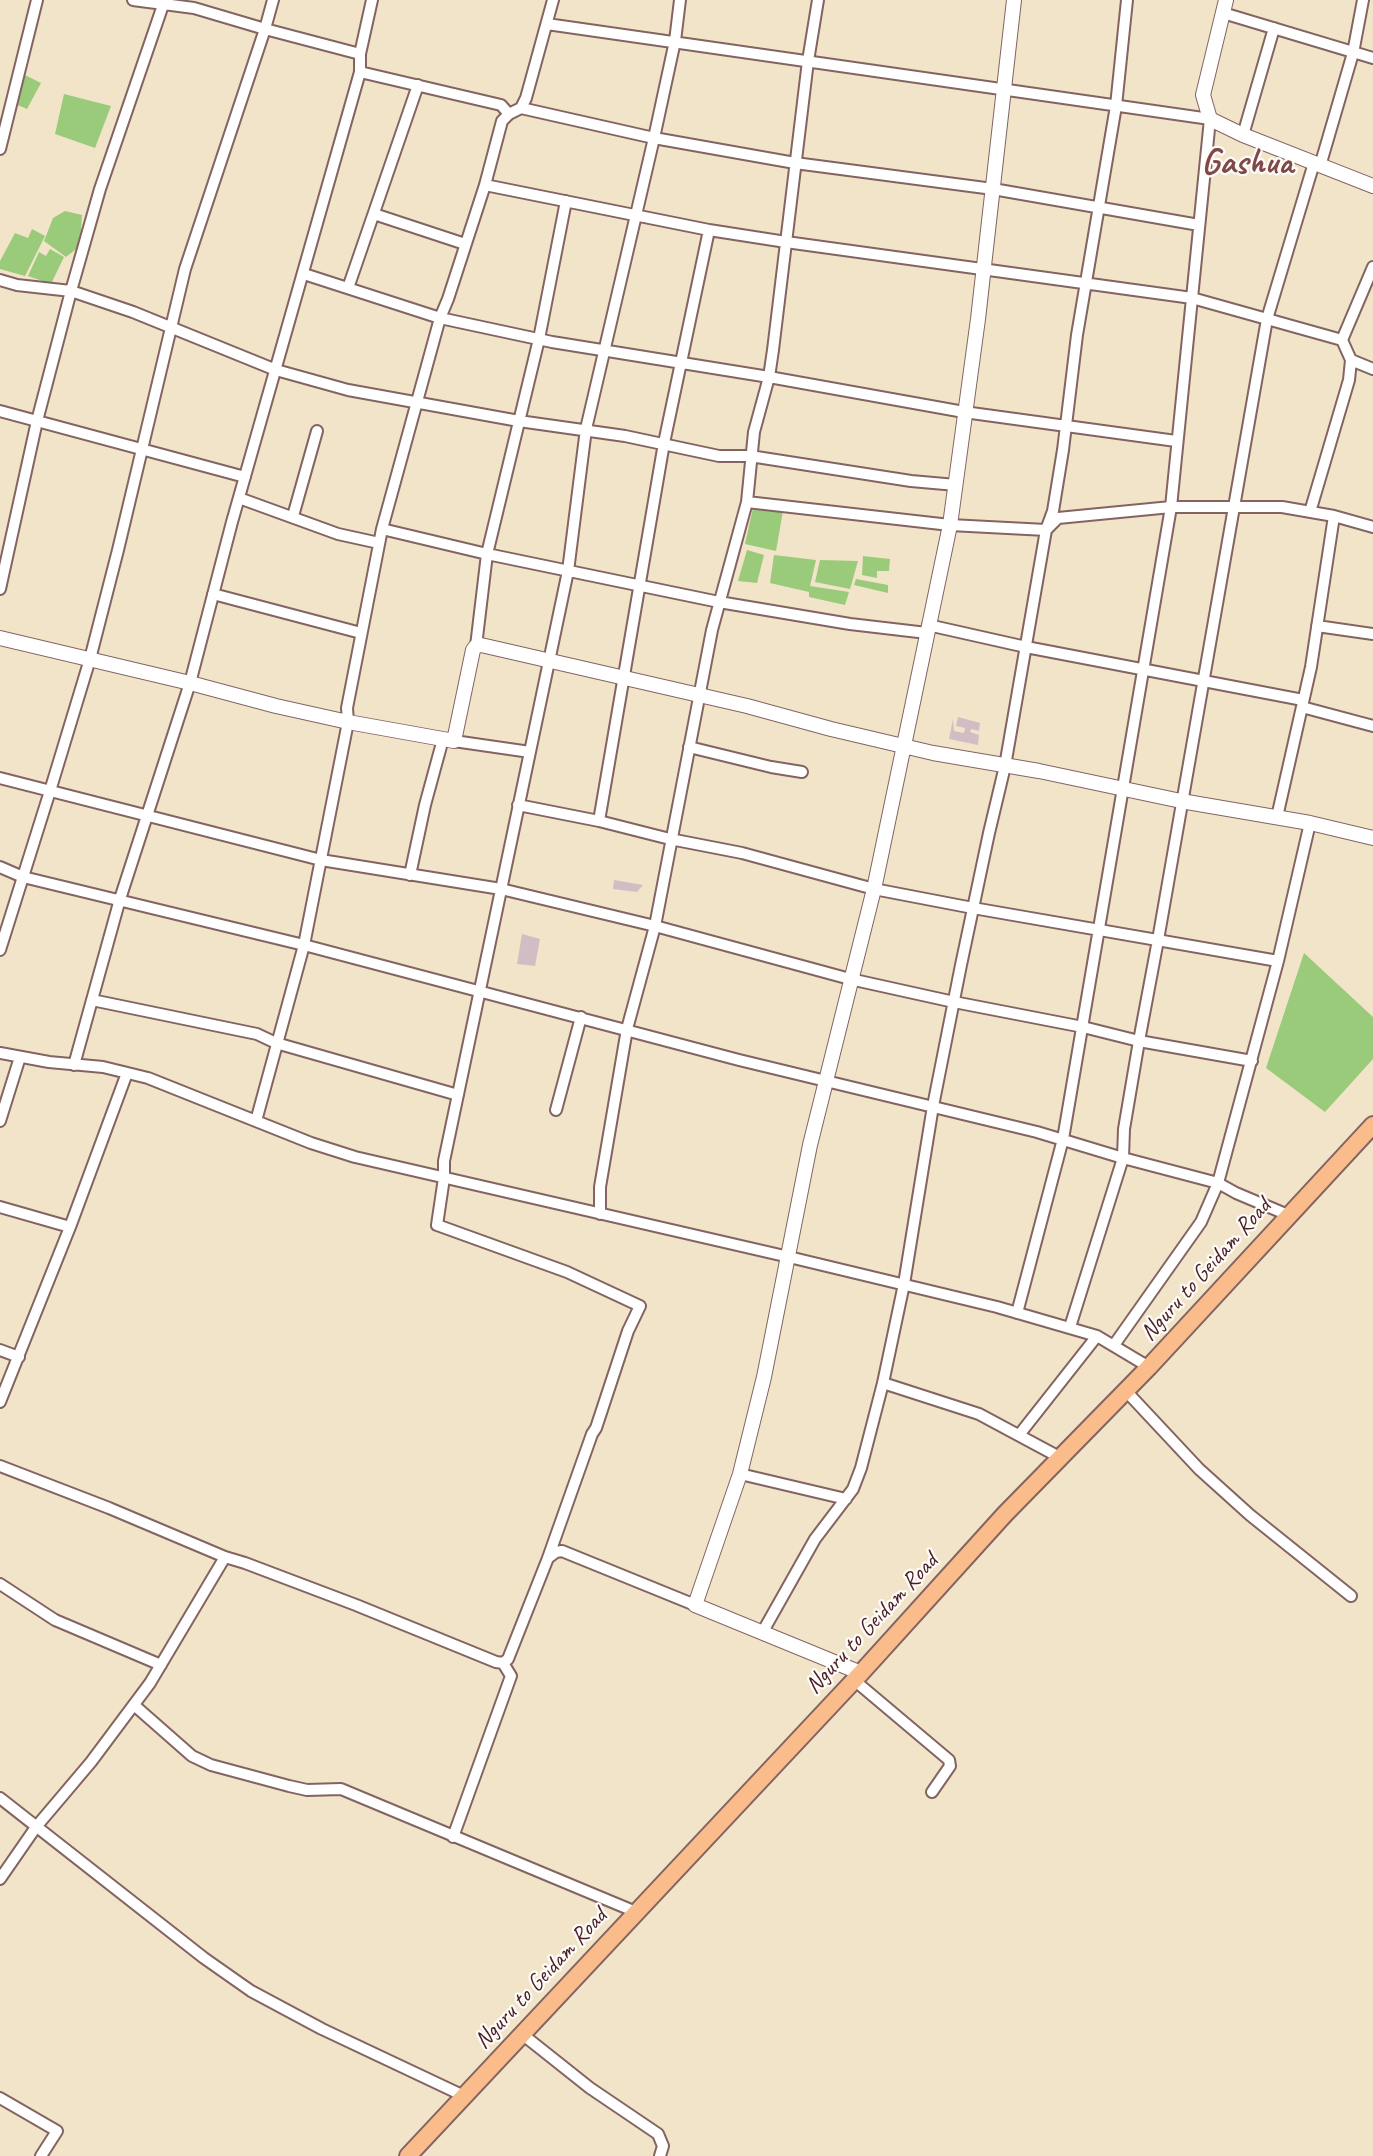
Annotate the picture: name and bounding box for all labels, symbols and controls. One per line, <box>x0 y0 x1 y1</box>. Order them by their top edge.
district label: Gashua <box>1201 142 1293 186</box>
street label: Nguru to Geidam Road <box>1135 1193 1277 1347</box>
street label: Nguru to Geidam Road <box>800 1548 944 1700</box>
street label: Nguru to Geidam Road <box>469 1903 613 2055</box>

